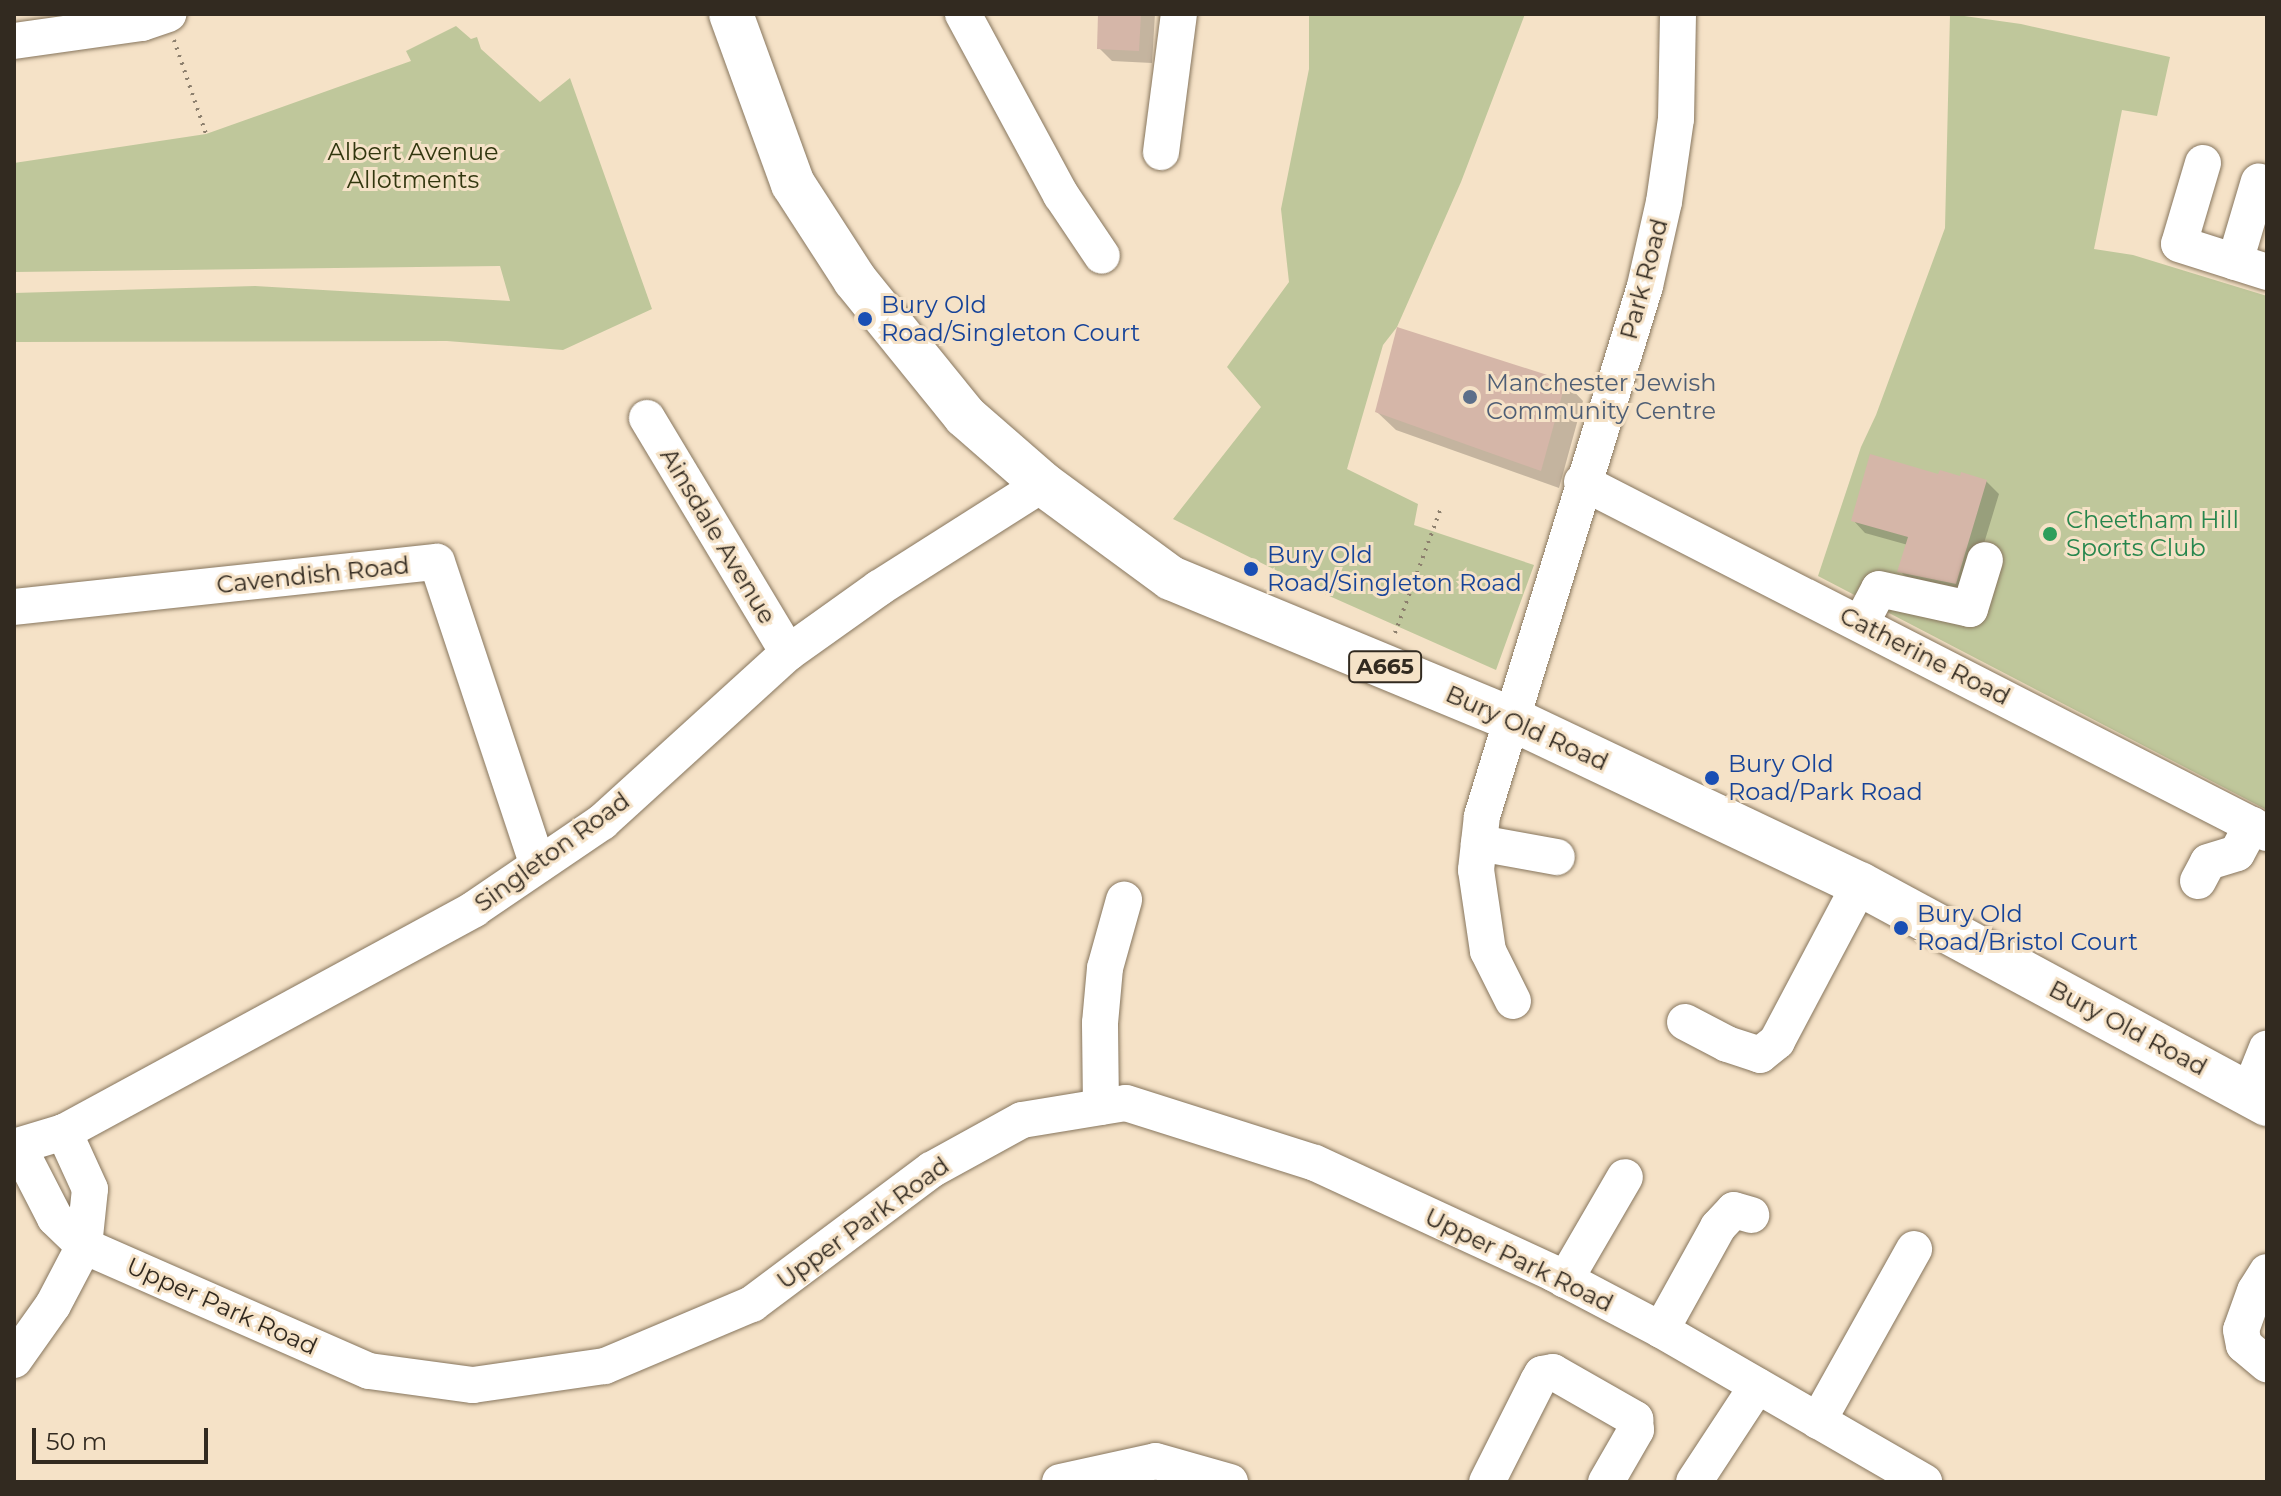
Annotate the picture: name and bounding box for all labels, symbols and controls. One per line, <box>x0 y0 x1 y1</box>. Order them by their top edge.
park label: Albert Avenue Allotments <box>327 138 499 194</box>
street label: Park Road <box>1614 215 1674 343</box>
place label: Bury Old Road/Singleton Court <box>881 291 1140 347</box>
marker: Bury Old Road/Singleton Court <box>856 310 874 328</box>
place label: Manchester Jewish Community Centre <box>1486 369 1717 425</box>
marker: Manchester Jewish Community Centre <box>1461 388 1479 406</box>
street label: Ainsdale Avenue <box>654 443 782 629</box>
place label: Cheetham Hill Sports Club <box>2066 506 2239 562</box>
marker: Cheetham Hill Sports Club <box>2041 525 2059 543</box>
place label: Bury Old Road/Singleton Road <box>1267 541 1522 597</box>
street label: Cavendish Road <box>215 551 411 599</box>
marker: Bury Old Road/Singleton Road <box>1242 560 1260 578</box>
street label: Catherine Road <box>1835 601 2015 711</box>
road number: A665 <box>1347 649 1423 685</box>
street label: Bury Old Road <box>1441 679 1613 777</box>
place label: Bury Old Road/Park Road <box>1728 750 1923 806</box>
marker: Bury Old Road/Park Road <box>1703 769 1721 787</box>
street label: Singleton Road <box>469 786 635 918</box>
place label: Bury Old Road/Bristol Court <box>1917 900 2138 956</box>
marker: Bury Old Road/Bristol Court <box>1892 919 1910 937</box>
street label: Bury Old Road <box>2044 974 2212 1082</box>
street label: Upper Park Road <box>771 1151 955 1295</box>
street label: Upper Park Road <box>1420 1202 1618 1318</box>
street label: Upper Park Road <box>122 1251 322 1361</box>
scale bar <box>36 1412 212 1462</box>
text: 50 m <box>46 1427 107 1456</box>

